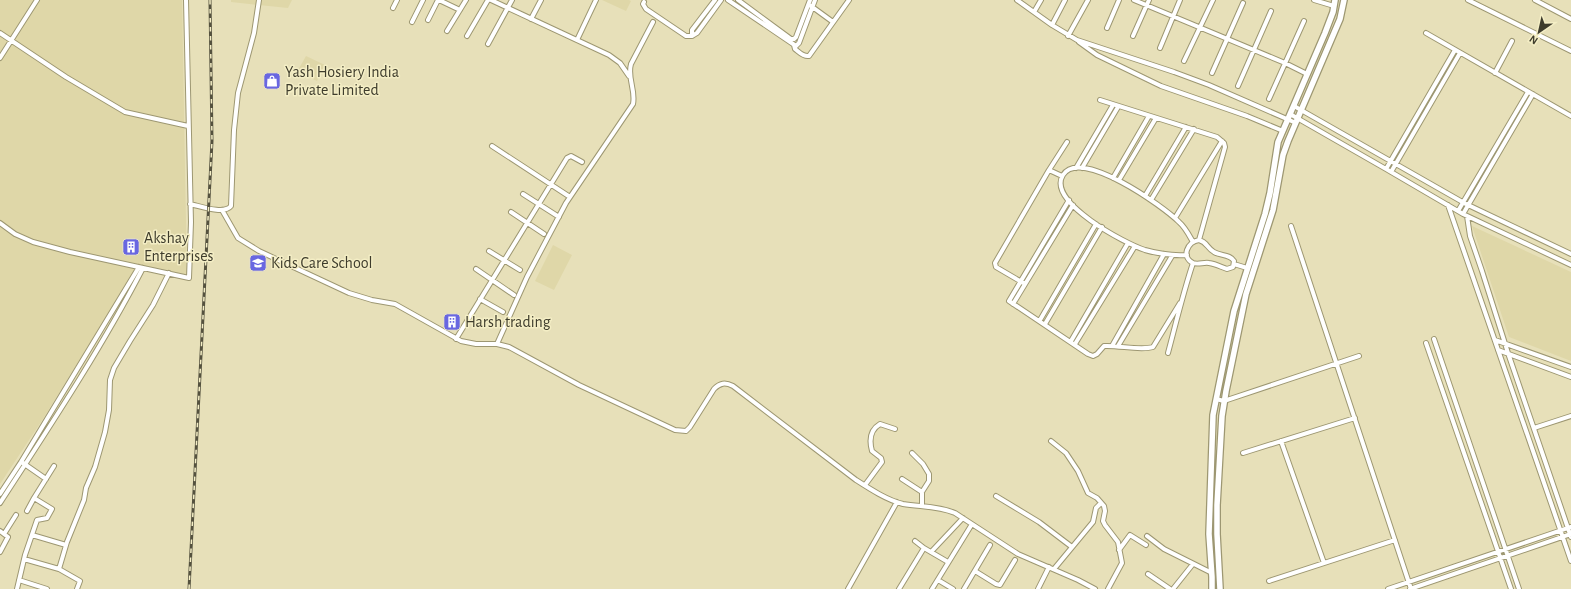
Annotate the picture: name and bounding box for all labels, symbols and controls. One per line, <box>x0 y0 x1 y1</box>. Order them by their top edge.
north arrow <box>1519 12 1559 52</box>
text: N <box>1527 33 1540 47</box>
place label: Yash Hosiery India Private Limited <box>285 64 399 98</box>
shop icon: Yash Hosiery India Private Limited <box>262 71 282 91</box>
place label: Akshay Enterprises <box>144 230 214 264</box>
building icon: Akshay Enterprises <box>121 237 141 257</box>
school or university icon: Kids Care School <box>248 253 268 273</box>
place label: Kids Care School <box>271 255 373 271</box>
building icon: Harsh trading <box>442 312 462 332</box>
place label: Harsh trading <box>465 314 551 330</box>

